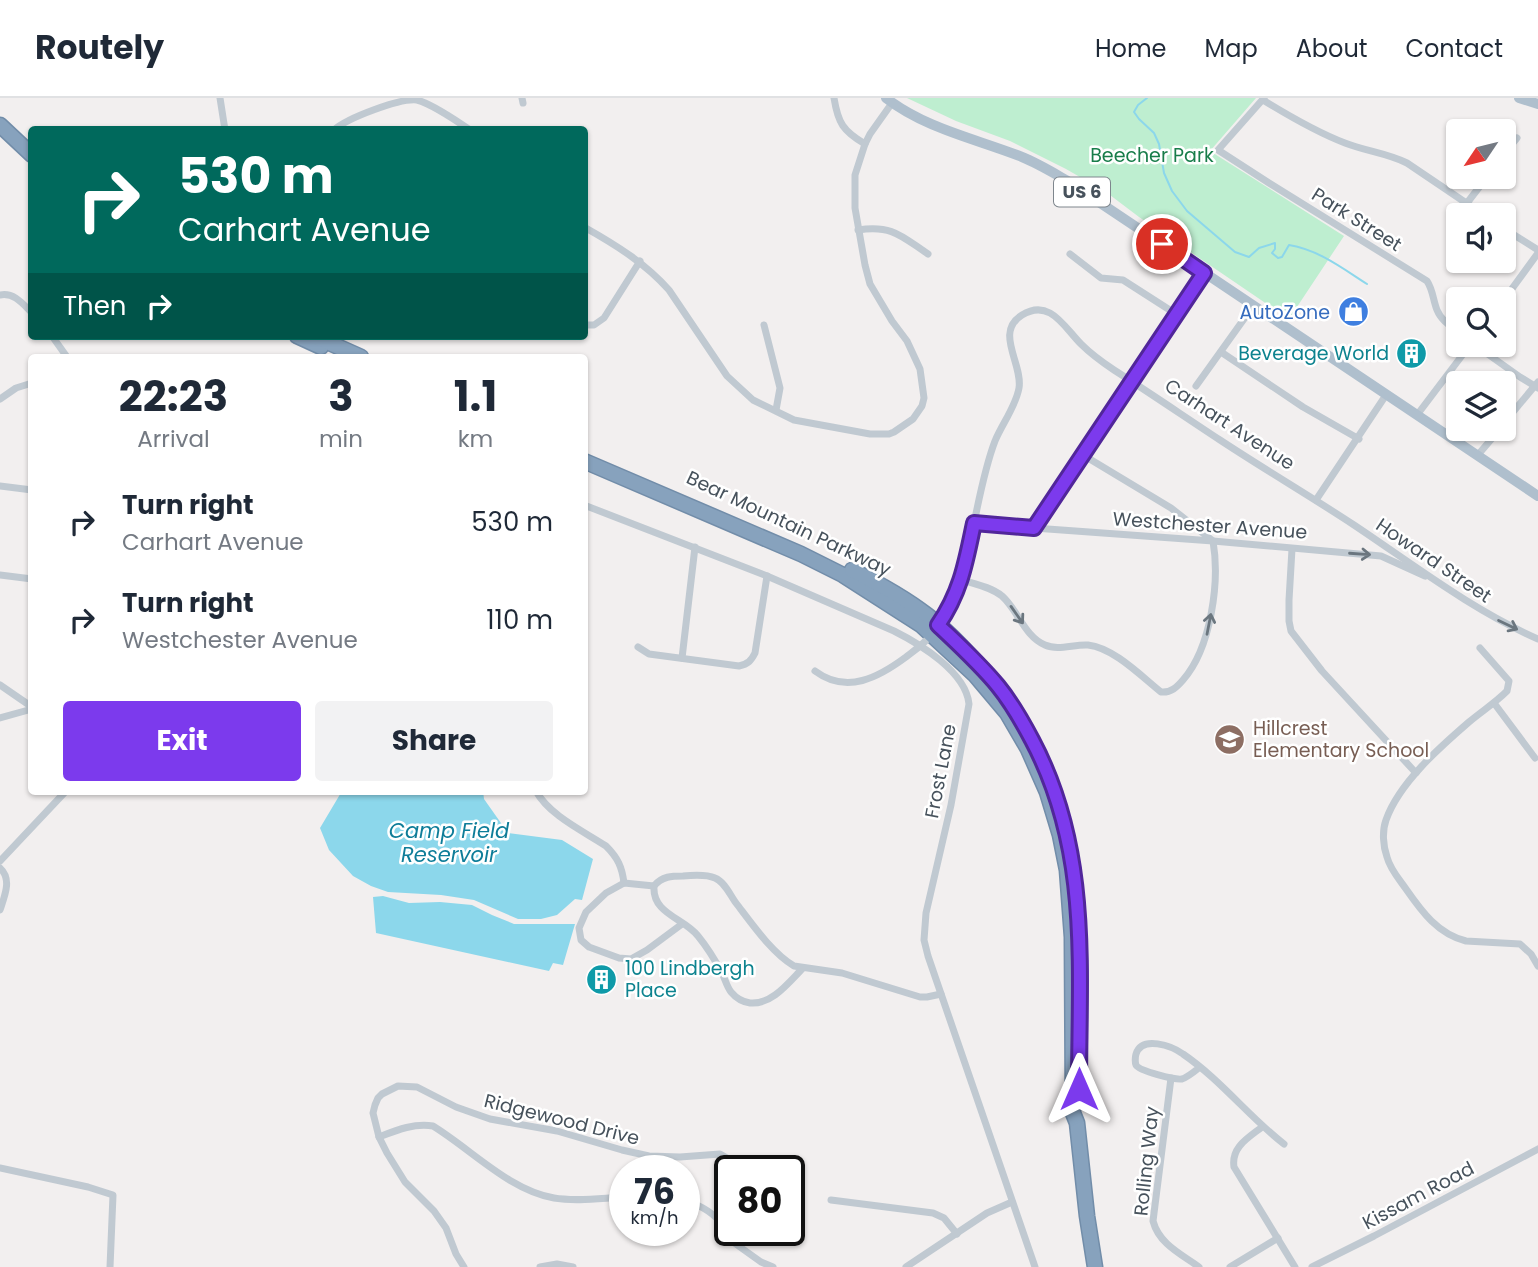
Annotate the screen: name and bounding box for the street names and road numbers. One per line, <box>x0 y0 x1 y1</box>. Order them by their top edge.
road number: US 6 <box>1054 178 1110 206</box>
street label: Park Street <box>1307 181 1407 258</box>
street label: Carhart Avenue <box>1159 372 1300 477</box>
street label: Bear Mountain Parkway <box>682 464 896 583</box>
street label: Westchester Avenue <box>1112 505 1308 546</box>
street label: Howard Street <box>1370 512 1497 609</box>
street label: Frost Lane <box>918 722 963 821</box>
street label: Ridgewood Drive <box>481 1087 642 1152</box>
street label: Rolling Way <box>1127 1105 1166 1217</box>
street label: Kissam Road <box>1358 1155 1479 1236</box>

